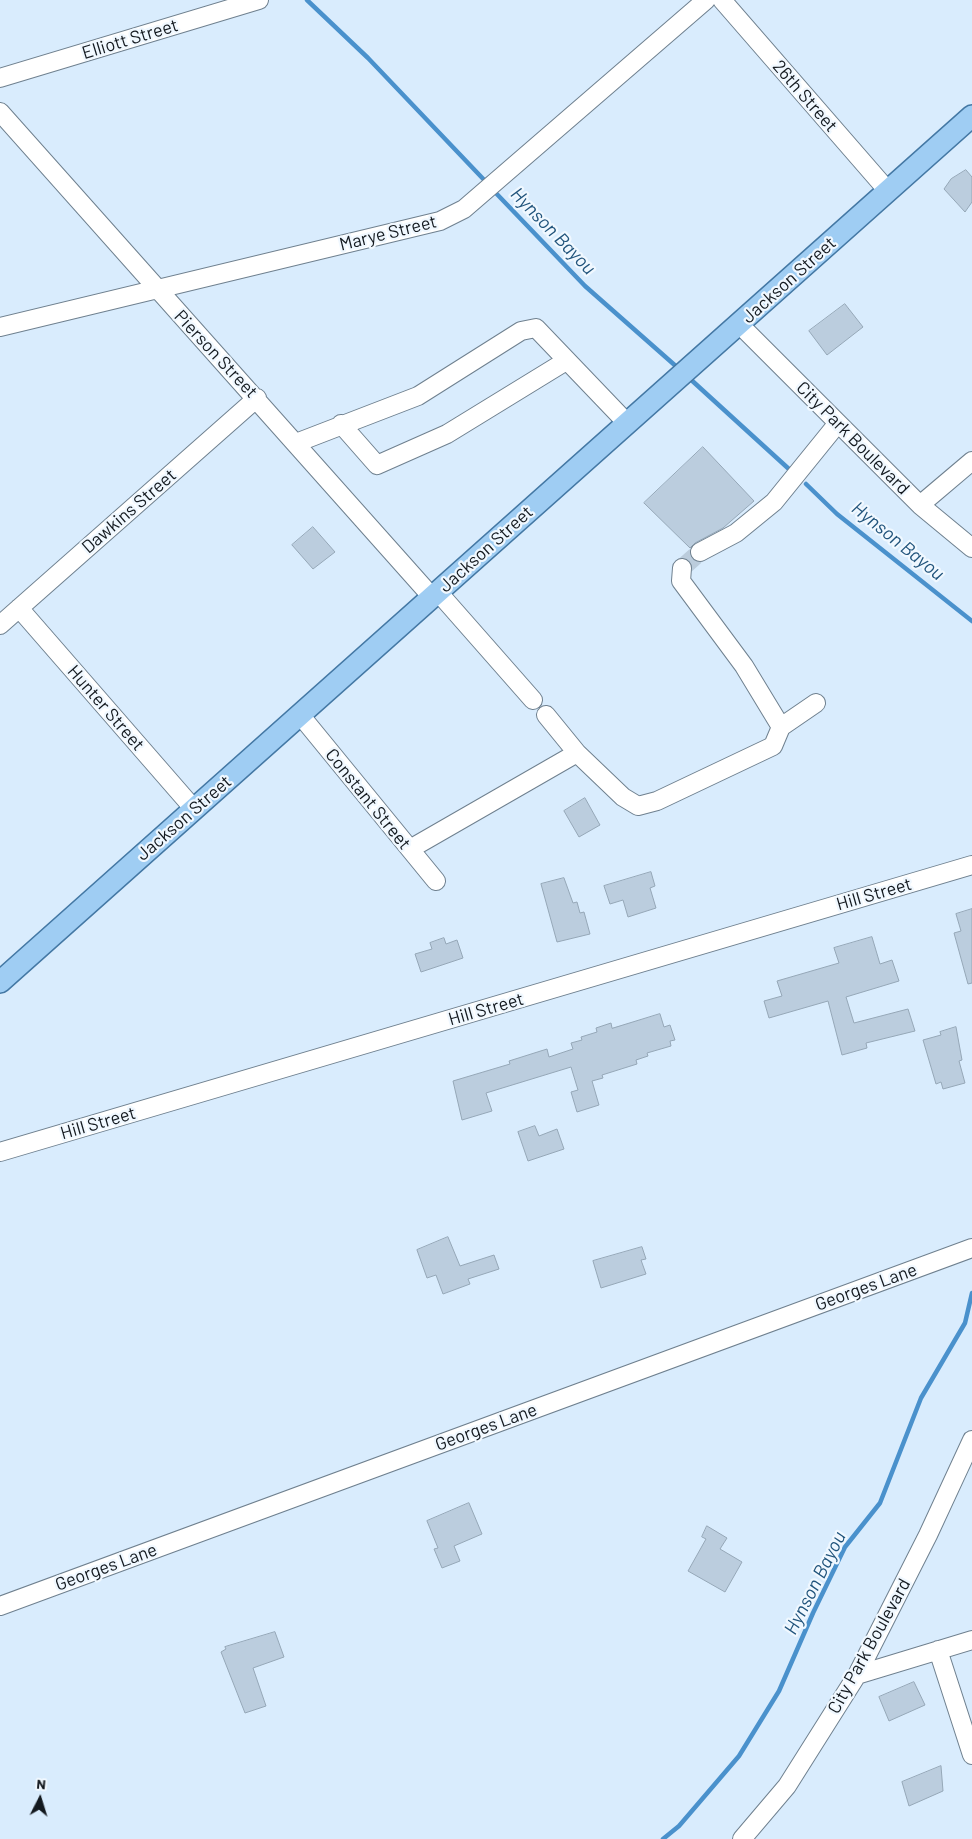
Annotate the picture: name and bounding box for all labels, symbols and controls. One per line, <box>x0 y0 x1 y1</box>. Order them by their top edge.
street label: Elliott Street <box>79 14 181 64</box>
street label: 26th Street <box>768 56 842 136</box>
water label: Hynson Bayou <box>506 183 600 279</box>
street label: Marye Street <box>337 210 439 256</box>
street label: Jackson Street <box>738 232 840 328</box>
street label: Pierson Street <box>170 306 262 402</box>
street label: City Park Boulevard <box>792 377 914 499</box>
street label: Dawkins Street <box>77 464 181 558</box>
water label: Hynson Bayou <box>847 497 949 585</box>
street label: Jackson Street <box>435 501 537 597</box>
street label: Hunter Street <box>63 661 149 755</box>
street label: Constant Street <box>321 744 415 854</box>
street label: Jackson Street <box>132 771 236 865</box>
street label: Hill Street <box>834 873 914 915</box>
street label: Hill Street <box>446 988 526 1030</box>
street label: Hill Street <box>58 1102 138 1144</box>
street label: Georges Lane <box>812 1259 920 1315</box>
street label: Georges Lane <box>432 1399 540 1455</box>
water label: Hynson Bayou <box>779 1528 851 1638</box>
street label: Georges Lane <box>52 1539 160 1595</box>
street label: City Park Boulevard <box>823 1575 915 1717</box>
north arrow <box>15 1774 65 1824</box>
text: N <box>36 1775 47 1792</box>

